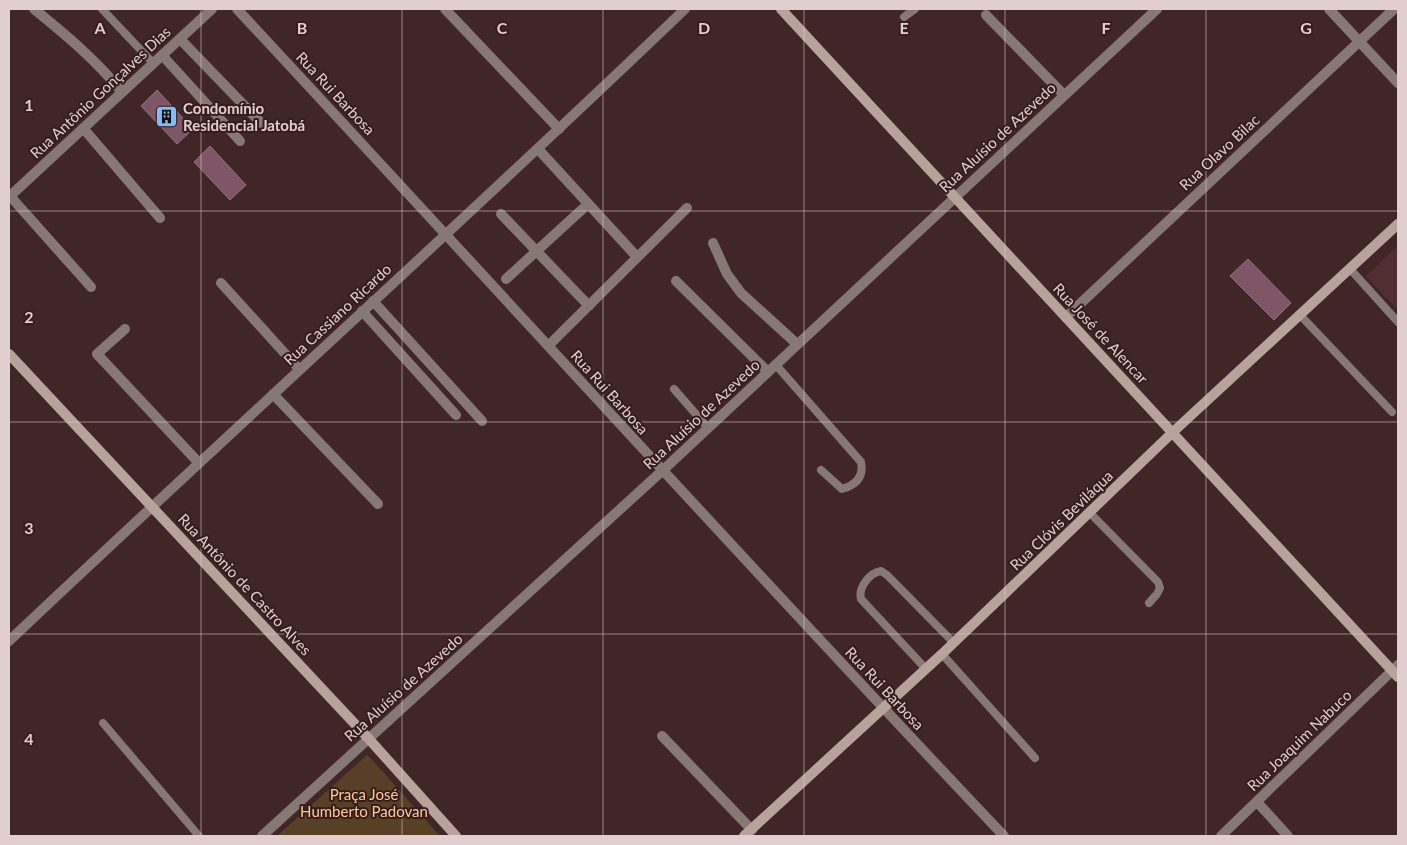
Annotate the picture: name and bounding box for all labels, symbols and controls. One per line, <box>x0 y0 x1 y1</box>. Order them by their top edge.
text: B <box>297 18 307 37</box>
text: C <box>497 18 508 37</box>
text: D <box>698 18 710 37</box>
text: E <box>899 18 909 37</box>
text: F <box>1101 18 1111 37</box>
text: G <box>1300 18 1312 37</box>
street label: Rua Antônio Gonçalves Dias <box>26 22 174 162</box>
street label: Rua Rui Barbosa <box>293 48 379 138</box>
street label: Rua Aluísio de Azevedo <box>935 78 1059 196</box>
text: 1 <box>24 95 34 114</box>
place label: Condomínio Residencial Jatobá <box>183 99 305 134</box>
building icon: Condomínio Residencial Jatobá <box>155 105 179 129</box>
street label: Rua Olavo Bilac <box>1175 110 1263 194</box>
street label: Rua Cassiano Ricardo <box>279 259 395 369</box>
street label: Rua José de Alencar <box>1050 279 1153 387</box>
text: 2 <box>24 307 34 326</box>
street label: Rua Rui Barbosa <box>568 346 652 438</box>
street label: Rua Aluísio de Azevedo <box>639 355 763 473</box>
street label: Rua Clóvis Beviláqua <box>1006 466 1116 574</box>
street label: Rua Antônio de Castro Alves <box>175 510 315 658</box>
text: 3 <box>24 518 34 537</box>
street label: Rua Aluísio de Azevedo <box>340 629 466 745</box>
street label: Rua Rui Barbosa <box>842 643 928 733</box>
street label: Rua Joaquim Nabuco <box>1243 686 1355 794</box>
text: 4 <box>24 729 34 748</box>
park label: Praça José Humberto Padovan <box>300 785 428 820</box>

